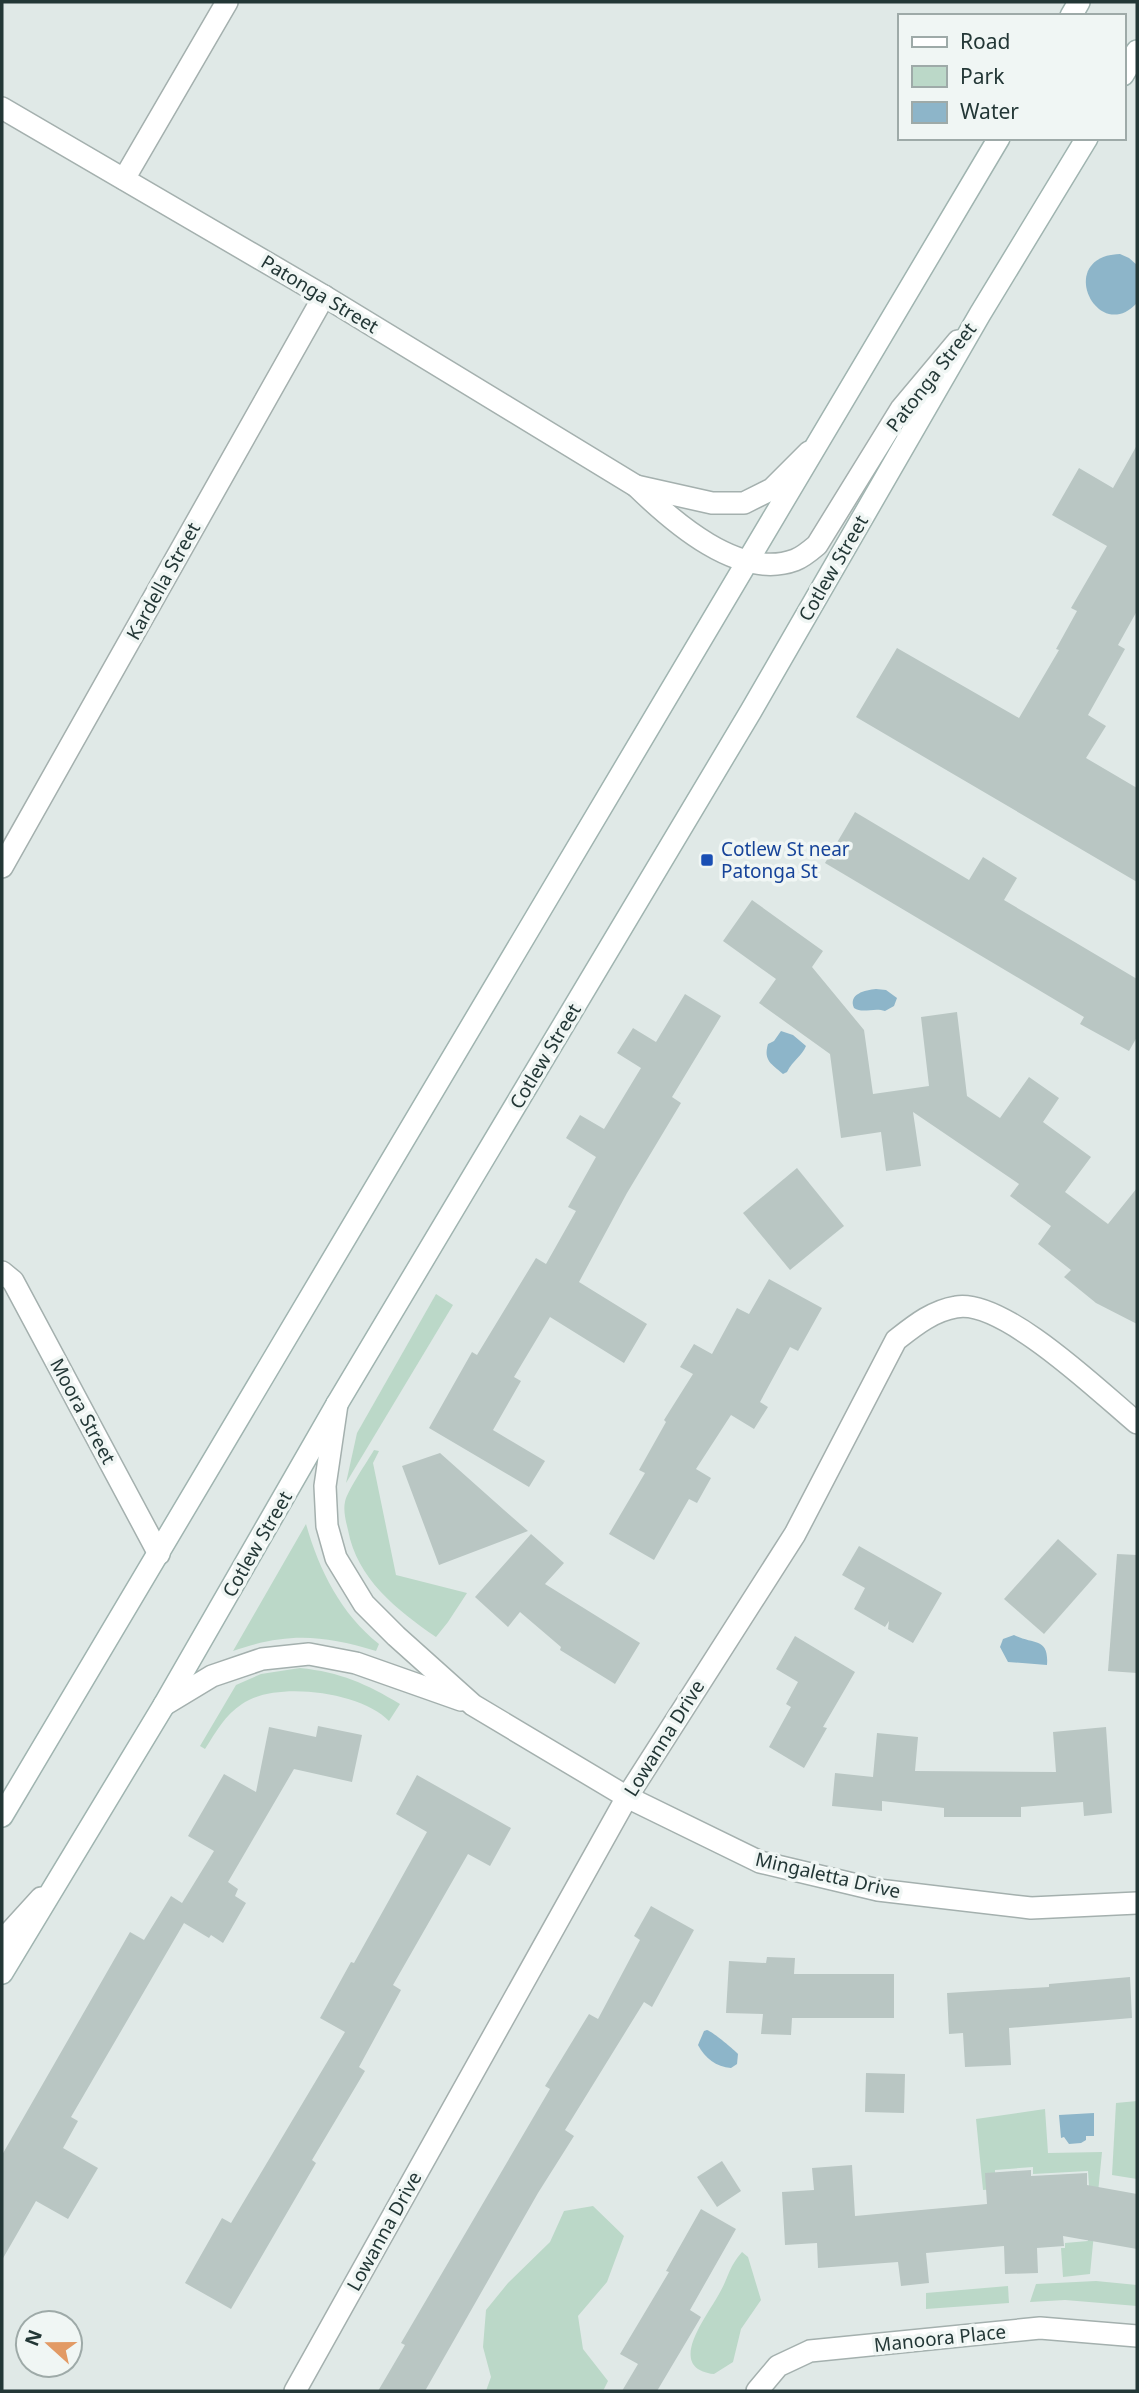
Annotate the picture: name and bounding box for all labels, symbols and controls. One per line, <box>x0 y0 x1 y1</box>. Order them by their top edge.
legend <box>898 14 1125 140</box>
text: Road <box>960 27 1010 55</box>
text: Park <box>960 62 1005 90</box>
text: Water <box>960 97 1019 125</box>
street label: Patonga Street <box>256 249 384 339</box>
street label: Patonga Street <box>880 317 982 437</box>
street label: Cotlew Street <box>792 510 874 626</box>
street label: Kardella Street <box>120 517 206 644</box>
place label: Cotlew St near Patonga St <box>721 836 850 884</box>
marker: Cotlew St near Patonga St <box>699 852 715 868</box>
street label: Cotlew Street <box>503 998 587 1113</box>
street label: Moora Street <box>44 1354 122 1469</box>
street label: Cotlew Street <box>216 1486 298 1602</box>
street label: Lowanna Drive <box>618 1675 710 1801</box>
street label: Mingaletta Drive <box>753 1846 903 1904</box>
street label: Lowanna Drive <box>340 2167 428 2295</box>
north arrow <box>14 2309 84 2379</box>
street label: Manoora Place <box>873 2318 1007 2358</box>
text: N <box>18 2326 48 2350</box>

